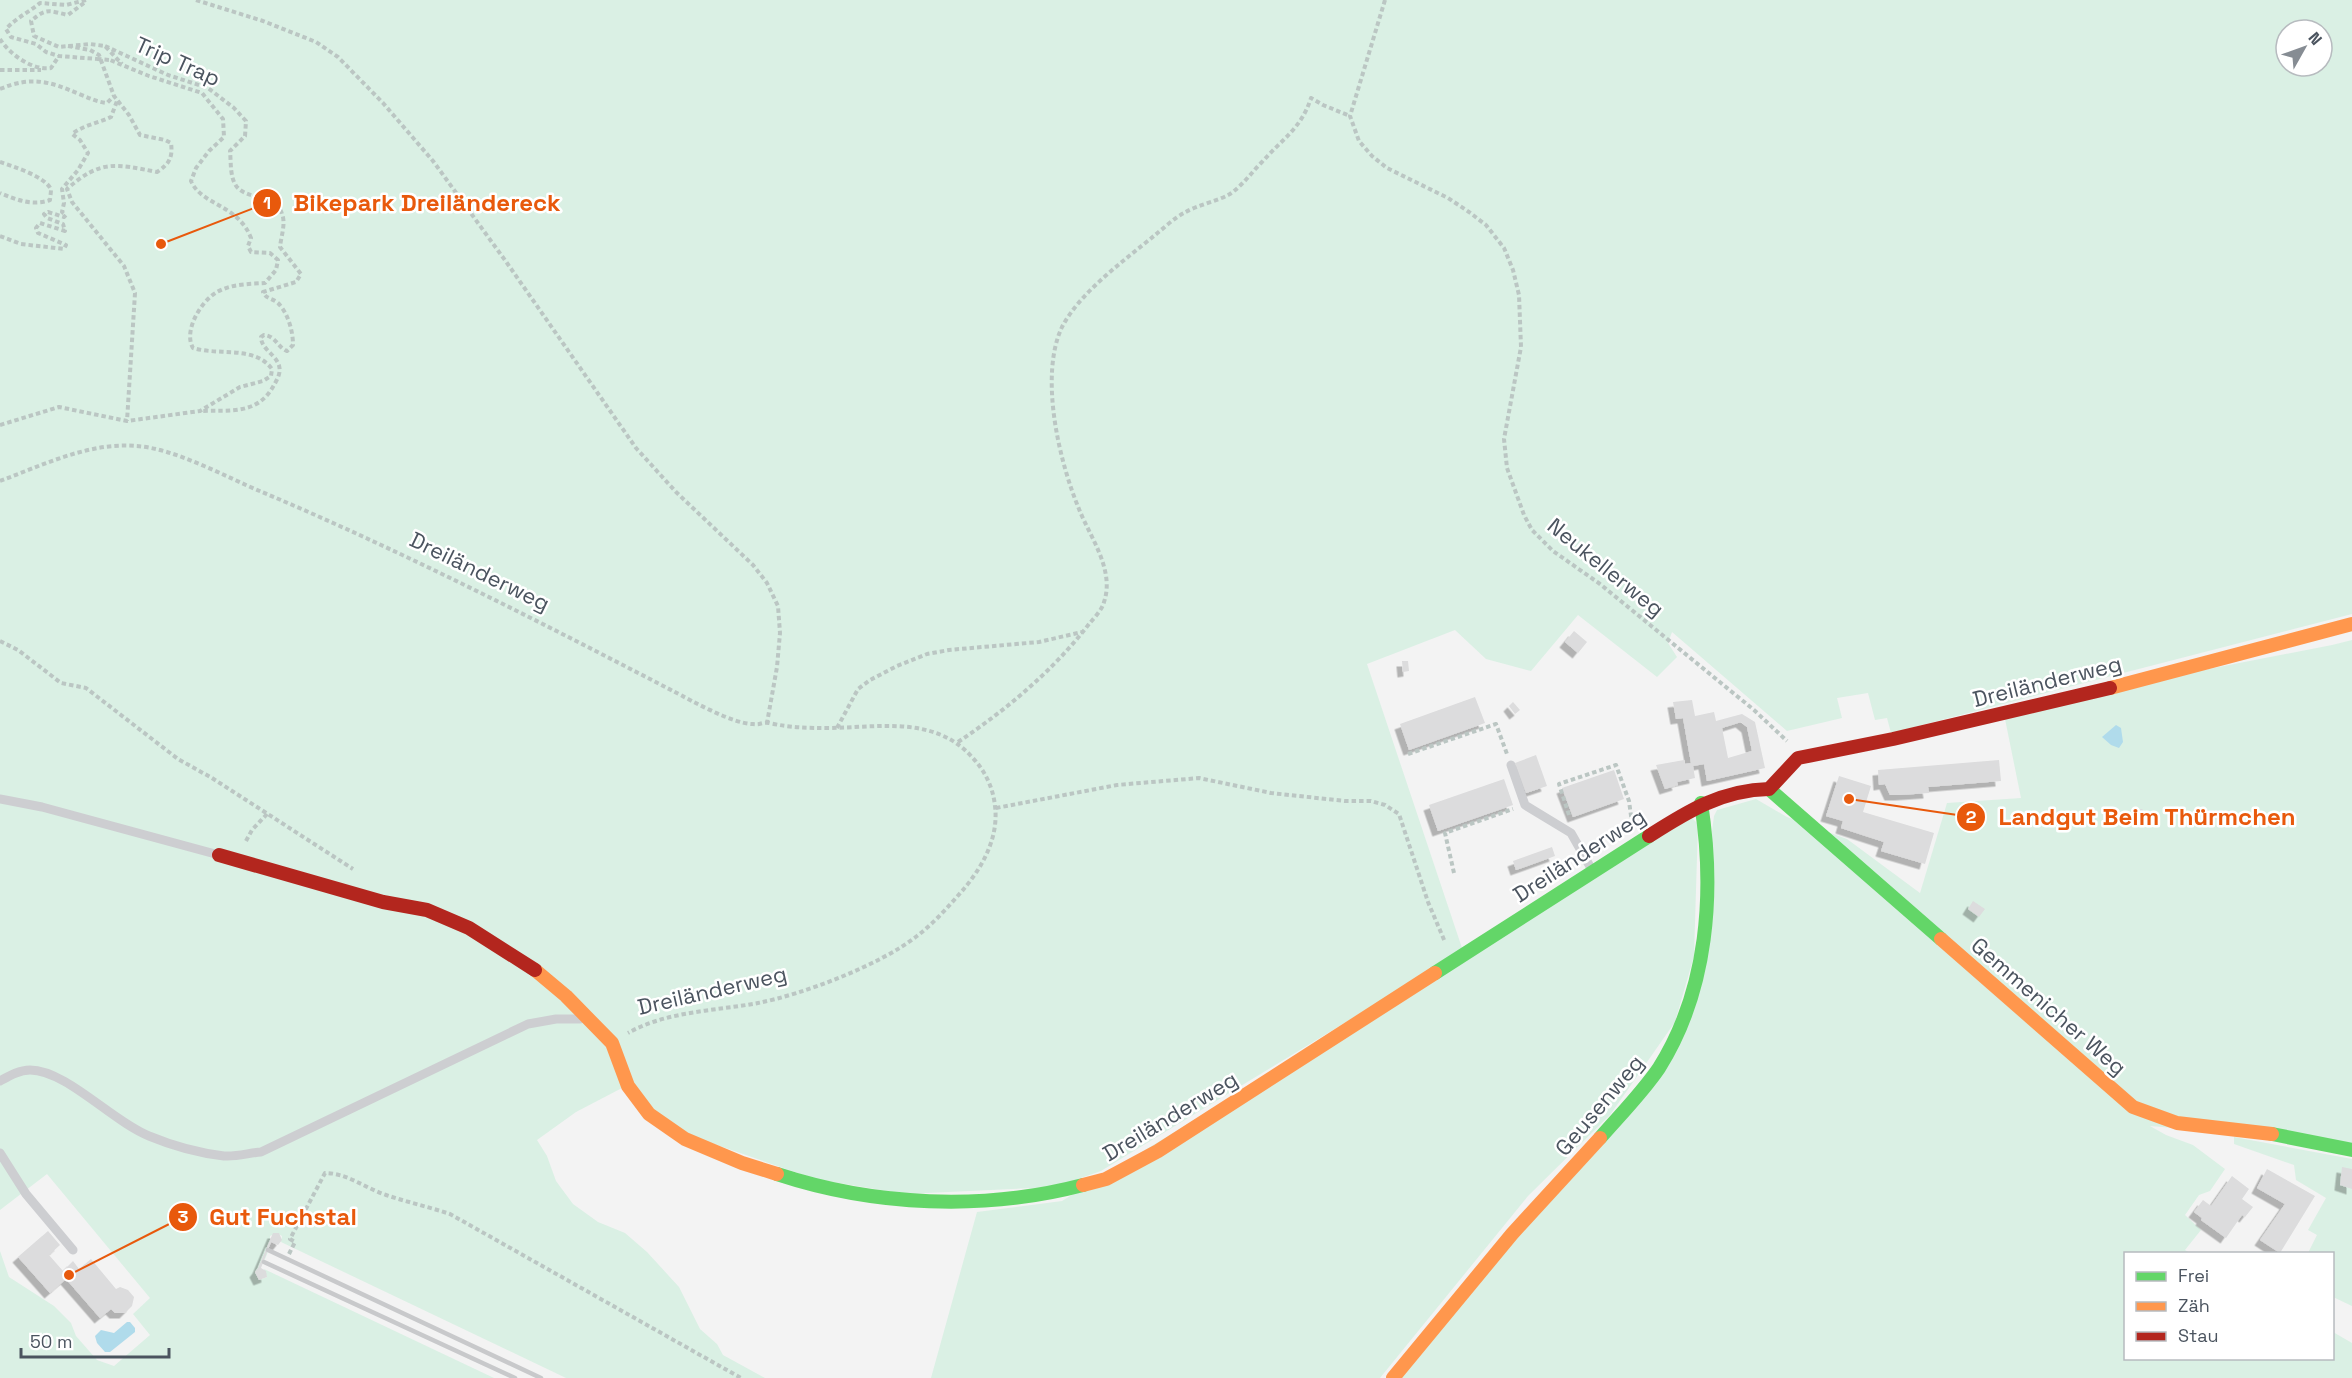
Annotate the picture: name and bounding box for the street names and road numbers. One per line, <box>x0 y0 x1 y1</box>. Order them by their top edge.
street label: Trip Trap <box>131 30 225 92</box>
street label: Neukellerweg <box>1542 511 1670 623</box>
street label: Dreiländerweg <box>405 525 555 617</box>
street label: Dreiländerweg <box>1970 649 2124 713</box>
street label: Dreiländerweg <box>1507 802 1651 908</box>
street label: Gemmenicher Weg <box>1966 931 2132 1081</box>
street label: Dreiländerweg <box>635 959 789 1021</box>
street label: Geusenweg <box>1549 1049 1649 1161</box>
street label: Dreiländerweg <box>1097 1065 1243 1167</box>

